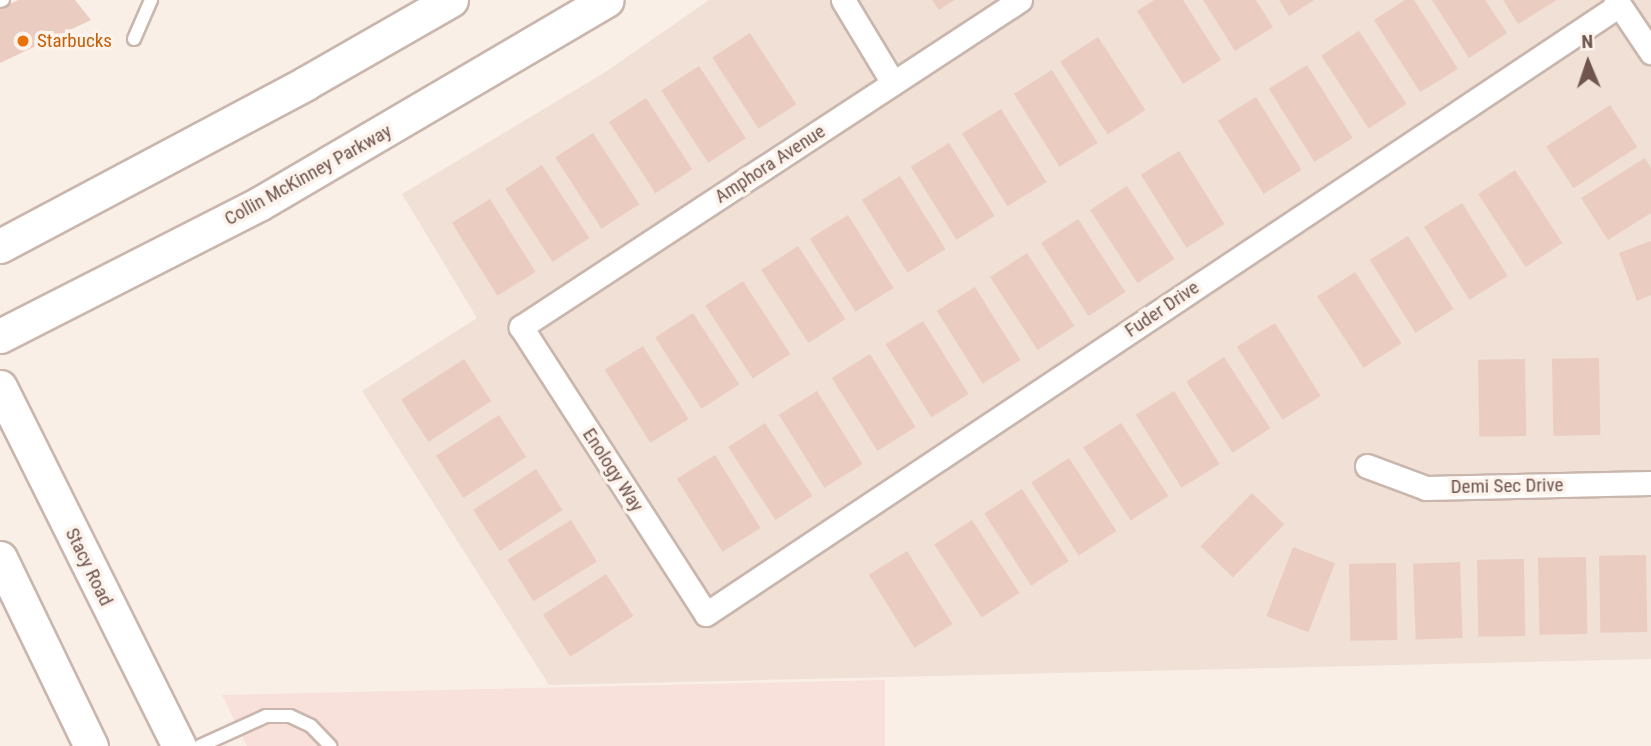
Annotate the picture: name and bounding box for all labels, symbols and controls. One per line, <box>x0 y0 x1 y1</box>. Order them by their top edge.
north arrow <box>1553 28 1623 98</box>
place label: Starbucks <box>37 30 112 52</box>
text: N <box>1581 30 1593 53</box>
marker: Starbucks <box>15 33 31 49</box>
street label: Collin McKinney Parkway <box>221 120 395 230</box>
street label: Amphora Avenue <box>711 120 829 208</box>
street label: Fuder Drive <box>1121 276 1203 342</box>
street label: Enology Way <box>578 424 648 516</box>
street label: Demi Sec Drive <box>1451 474 1563 498</box>
street label: Stacy Road <box>60 524 118 610</box>

